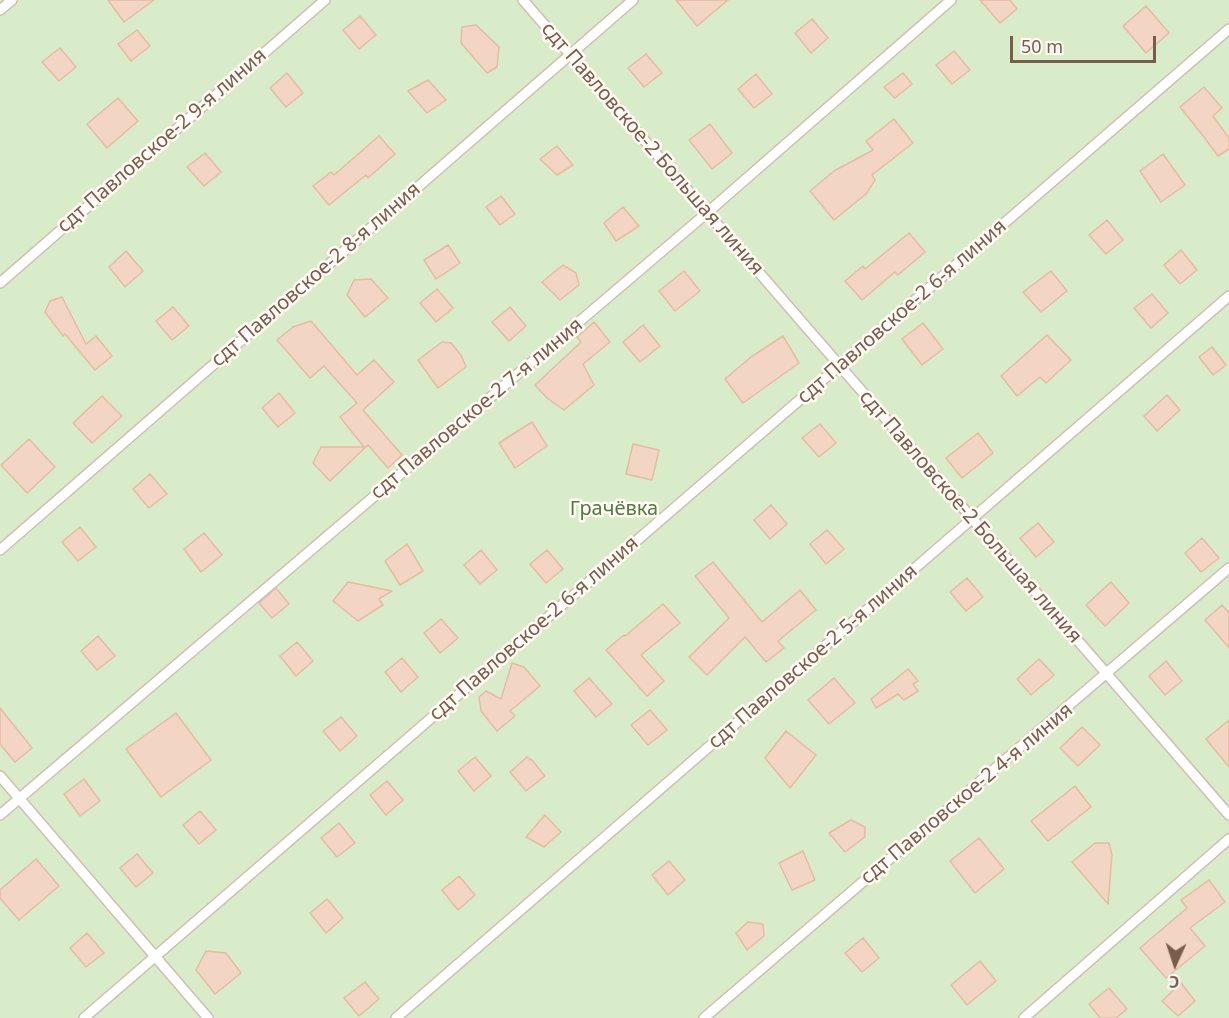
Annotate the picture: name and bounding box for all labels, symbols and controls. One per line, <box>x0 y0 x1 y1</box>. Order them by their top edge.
street label: сдт Павловское-2 Большая линия <box>536 18 768 280</box>
scale bar <box>1013 24 1158 62</box>
text: 50 m <box>1021 34 1063 58</box>
street label: сдт Павловское-2 9-я линия <box>53 44 271 238</box>
street label: сдт Павловское-2 8-я линия <box>207 178 425 372</box>
street label: сдт Павловское-2 6-я линия <box>793 215 1011 409</box>
street label: сдт Павловское-2 7-я линия <box>366 313 588 505</box>
street label: сдт Павловское-2 Большая линия <box>854 386 1086 648</box>
park label: Грачёвка <box>570 497 658 521</box>
street label: сдт Павловское-2 6-я линия <box>425 532 643 726</box>
street label: сдт Павловское-2 5-я линия <box>704 560 922 754</box>
street label: сдт Павловское-2 4-я линия <box>856 698 1078 890</box>
north arrow <box>1145 934 1205 994</box>
text: С <box>1168 971 1180 993</box>

